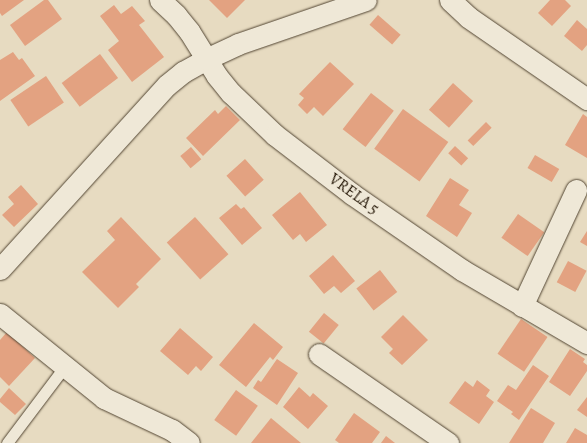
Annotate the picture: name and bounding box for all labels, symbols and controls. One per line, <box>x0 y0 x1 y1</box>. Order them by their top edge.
street label: VRELA 5 <box>325 170 383 218</box>

